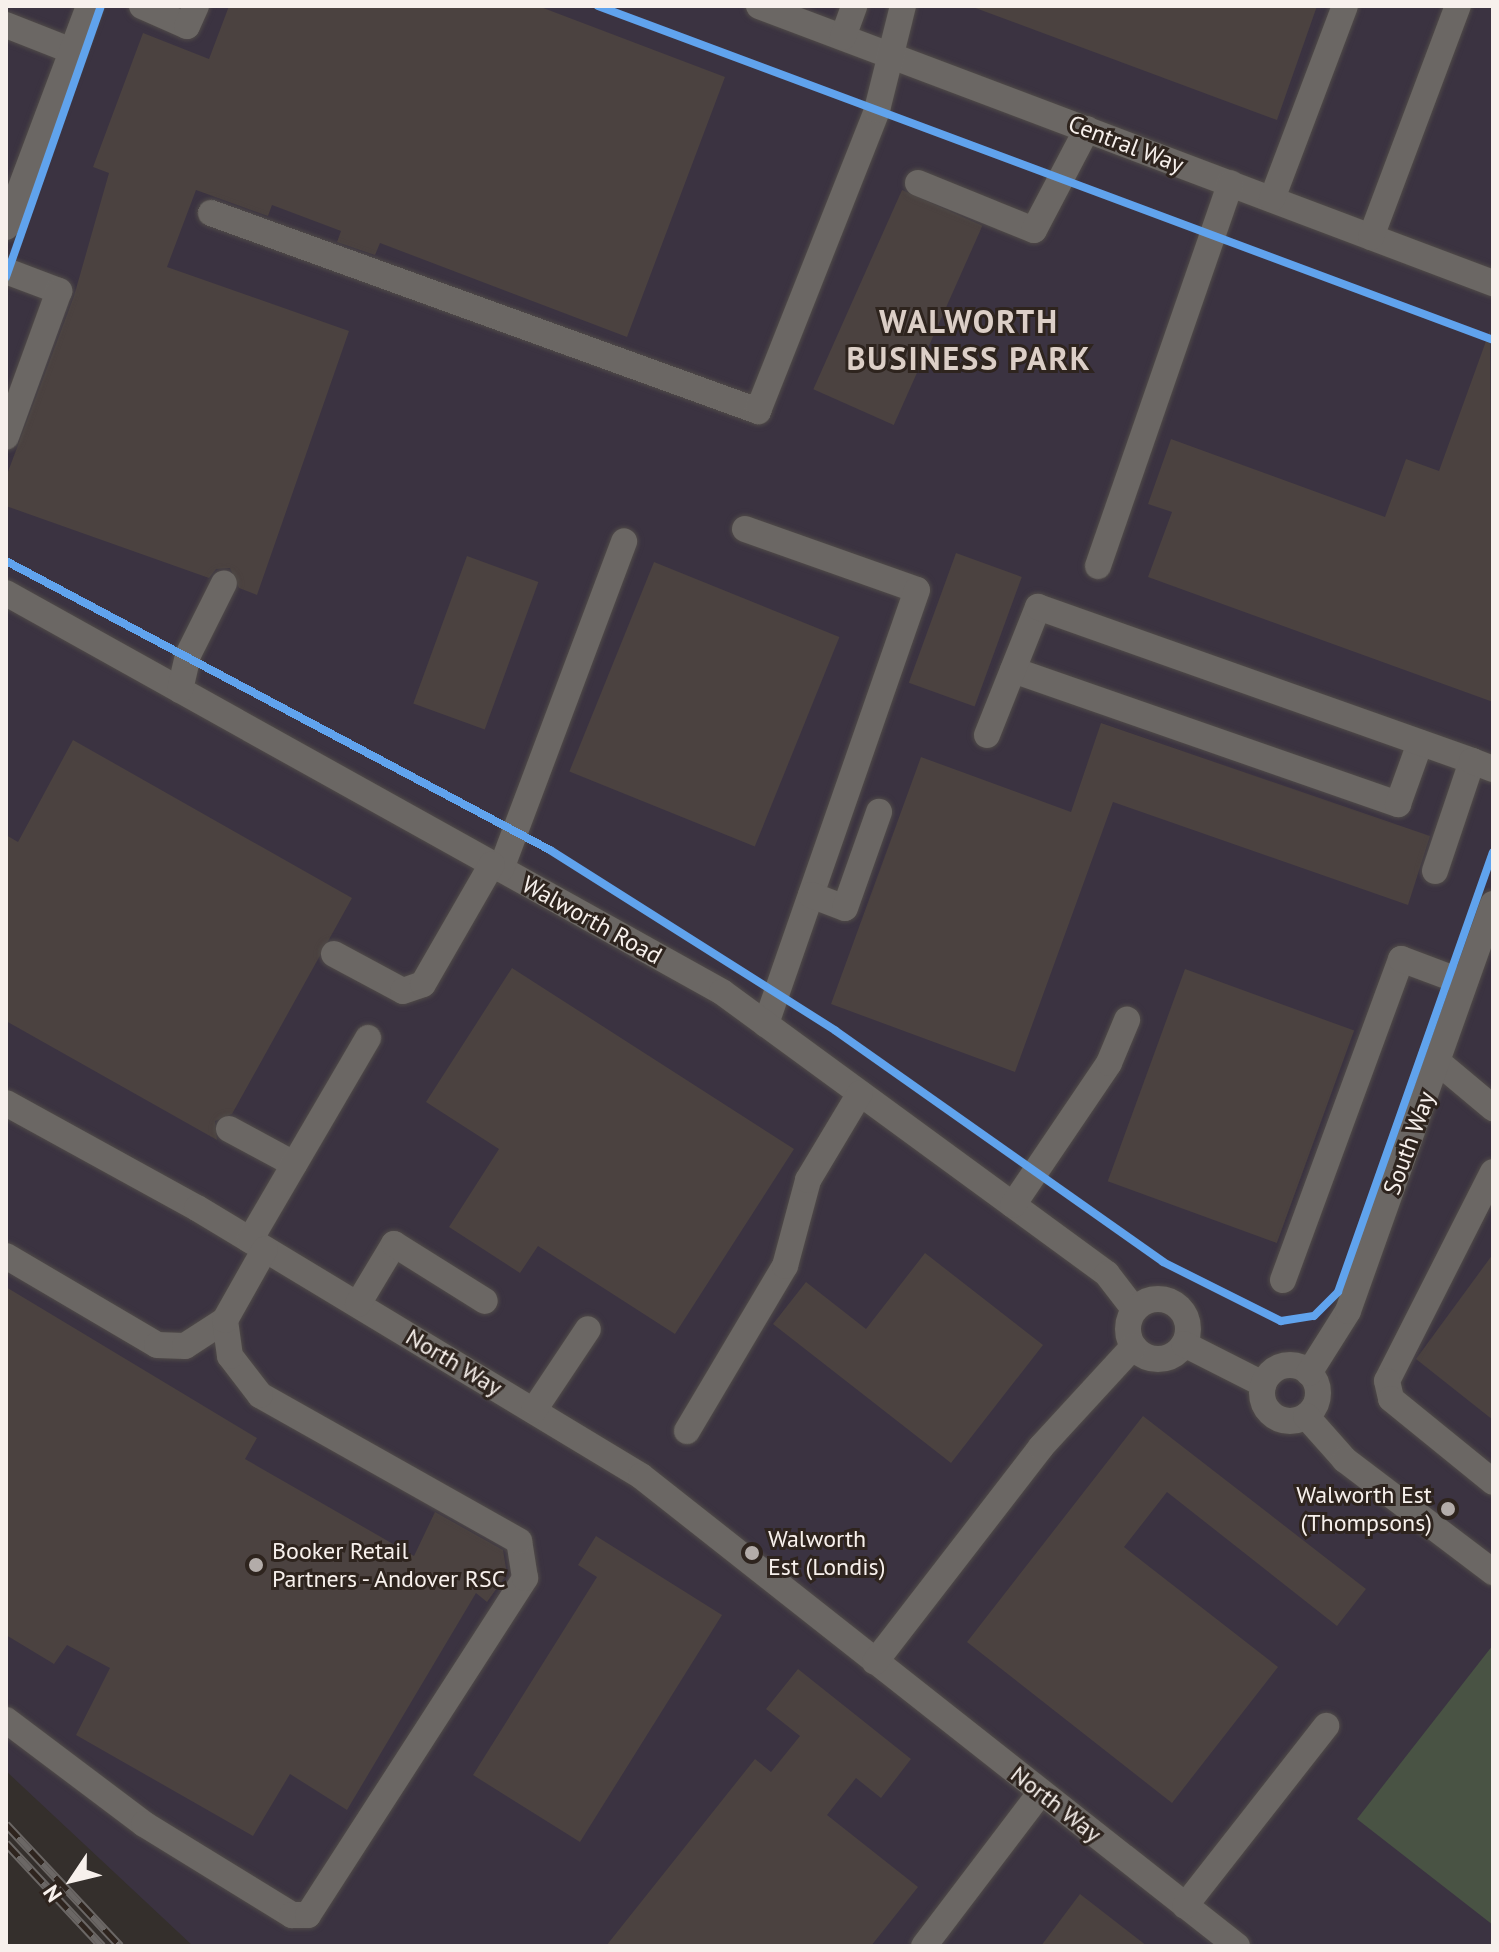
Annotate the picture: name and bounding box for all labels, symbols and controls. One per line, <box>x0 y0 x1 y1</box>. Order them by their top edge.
street label: Central Way <box>1064 109 1188 179</box>
district label: WALWORTH BUSINESS PARK <box>846 303 1092 378</box>
street label: Walworth Road <box>517 870 667 970</box>
street label: South Way <box>1377 1087 1441 1199</box>
street label: North Way <box>400 1322 508 1402</box>
place label: Walworth Est (Thompsons) <box>1296 1481 1432 1537</box>
marker: Walworth Est (Thompsons) <box>1439 1500 1457 1518</box>
place label: Walworth Est (Londis) <box>768 1525 885 1581</box>
place label: Booker Retail Partners - Andover RSC <box>272 1537 510 1593</box>
marker: Walworth Est (Londis) <box>743 1544 761 1562</box>
marker: Booker Retail Partners - Andover RSC <box>247 1556 265 1574</box>
street label: North Way <box>1005 1760 1107 1848</box>
north arrow <box>32 1840 112 1920</box>
text: N <box>37 1880 68 1908</box>

